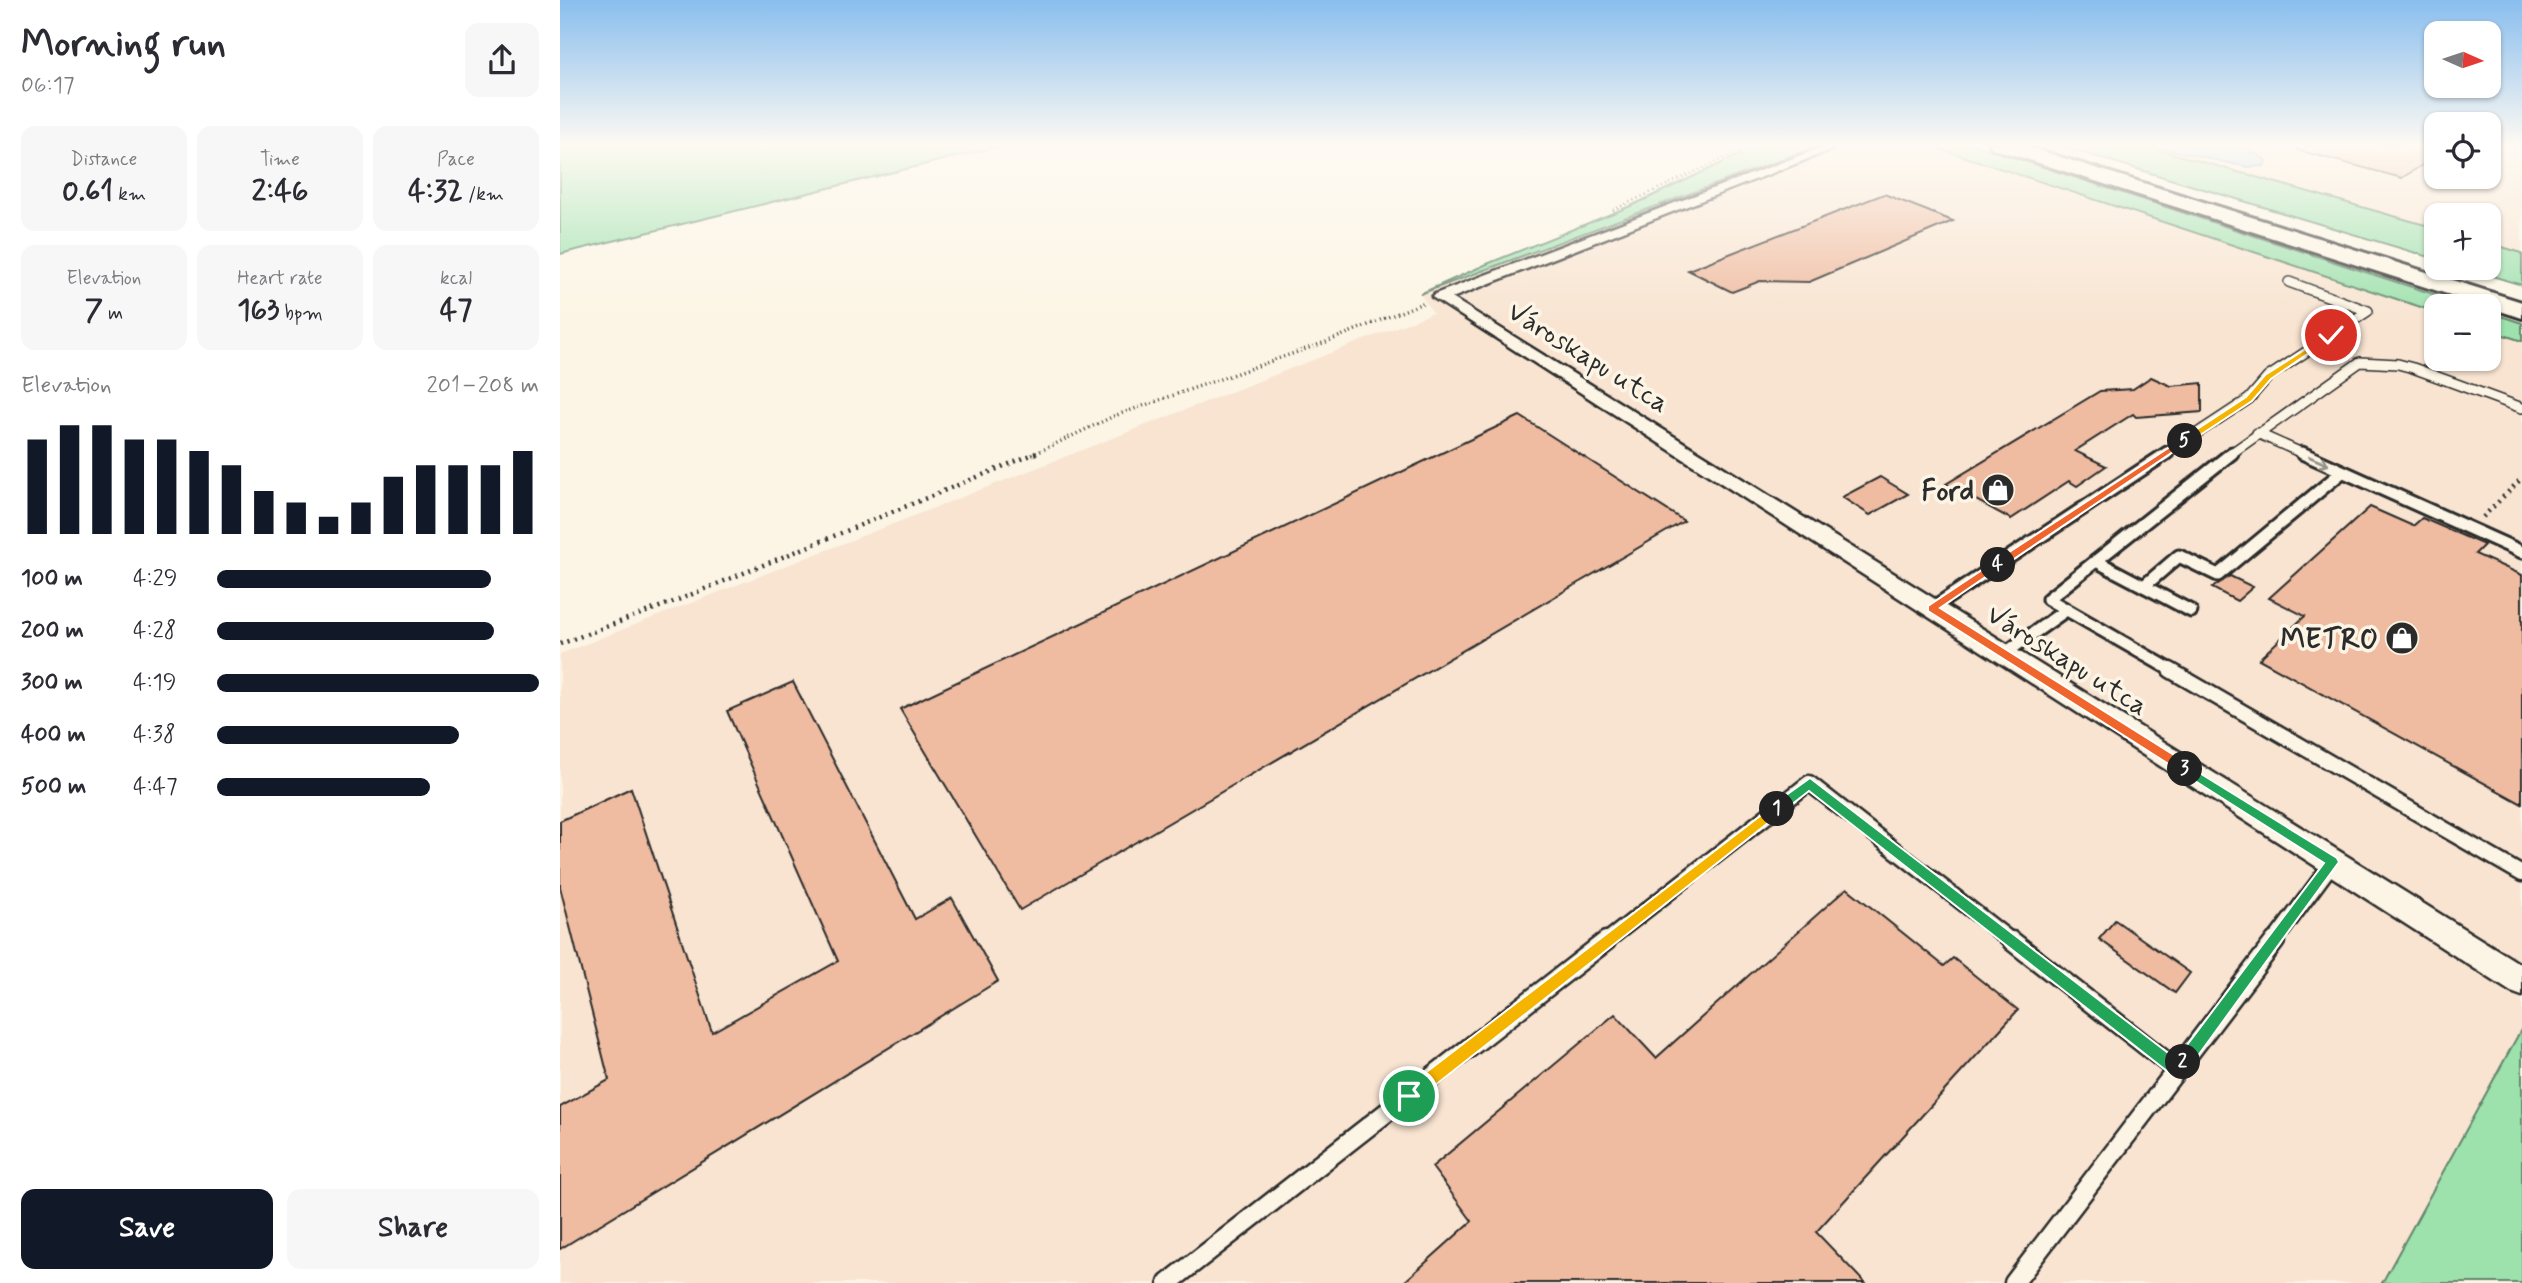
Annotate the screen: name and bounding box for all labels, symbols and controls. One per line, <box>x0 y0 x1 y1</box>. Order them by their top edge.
text: Morning run <box>21 20 226 69</box>
north arrow <box>2424 21 2501 98</box>
map controls <box>2424 21 2501 371</box>
button: share <box>465 23 539 97</box>
text: 06:17 <box>21 71 75 101</box>
button: locate <box>2424 112 2501 189</box>
text: Distance <box>71 147 137 172</box>
text: Time <box>260 147 300 172</box>
text: Pace <box>437 147 475 172</box>
text: 0.61 <box>62 172 113 211</box>
text: 2:46 <box>252 172 308 211</box>
text: 4:32 <box>408 172 463 211</box>
text: km <box>113 182 146 207</box>
text: /km <box>463 182 504 207</box>
button: + <box>2424 203 2501 280</box>
text: Elevation <box>67 266 141 291</box>
text: Heart rate <box>237 266 323 291</box>
text: kcal <box>440 266 472 291</box>
text: 7 <box>85 291 103 330</box>
text: 163 <box>237 291 279 330</box>
text: 47 <box>440 291 472 330</box>
street label: Városkapu utca <box>1500 294 1675 422</box>
button: − <box>2424 294 2501 371</box>
text: m <box>103 301 123 326</box>
text: bpm <box>279 301 323 326</box>
pin <box>2301 305 2361 365</box>
icon: check <box>2312 316 2350 354</box>
text: Elevation <box>21 371 112 401</box>
text: 201–208 m <box>427 371 539 401</box>
pin: 5 <box>2168 424 2202 458</box>
text: 5 <box>2179 428 2190 453</box>
one-way arrow <box>2308 455 2329 468</box>
shop icon: Ford <box>1979 471 2017 509</box>
place label: Ford <box>1922 474 1974 511</box>
pin: 4 <box>1980 548 2016 582</box>
text: 4 <box>1992 552 2003 577</box>
text: 100 m <box>21 564 83 594</box>
text: 4:29 <box>133 564 178 594</box>
street label: Városkapu utca <box>1979 597 2154 725</box>
text: 200 m <box>21 616 84 646</box>
text: 4:28 <box>133 616 176 646</box>
shop icon: METRO <box>2383 619 2421 657</box>
place label: METRO <box>2280 622 2378 659</box>
text: 300 m <box>21 668 83 698</box>
text: 4:19 <box>133 668 177 698</box>
text: 400 m <box>21 720 86 750</box>
text: 4:38 <box>133 720 176 750</box>
pin: 3 <box>2168 752 2202 786</box>
text: 3 <box>2180 756 2189 781</box>
text: 500 m <box>21 772 86 802</box>
text: 4:47 <box>133 772 177 802</box>
pin: 1 <box>1760 792 1794 826</box>
text: 1 <box>1772 796 1781 821</box>
pin: 2 <box>2166 1044 2200 1080</box>
text: 2 <box>2178 1049 2187 1074</box>
pin <box>1379 1066 1439 1126</box>
icon: arrive <box>1390 1077 1428 1115</box>
button: Save <box>21 1189 273 1269</box>
button: Share <box>287 1189 539 1269</box>

